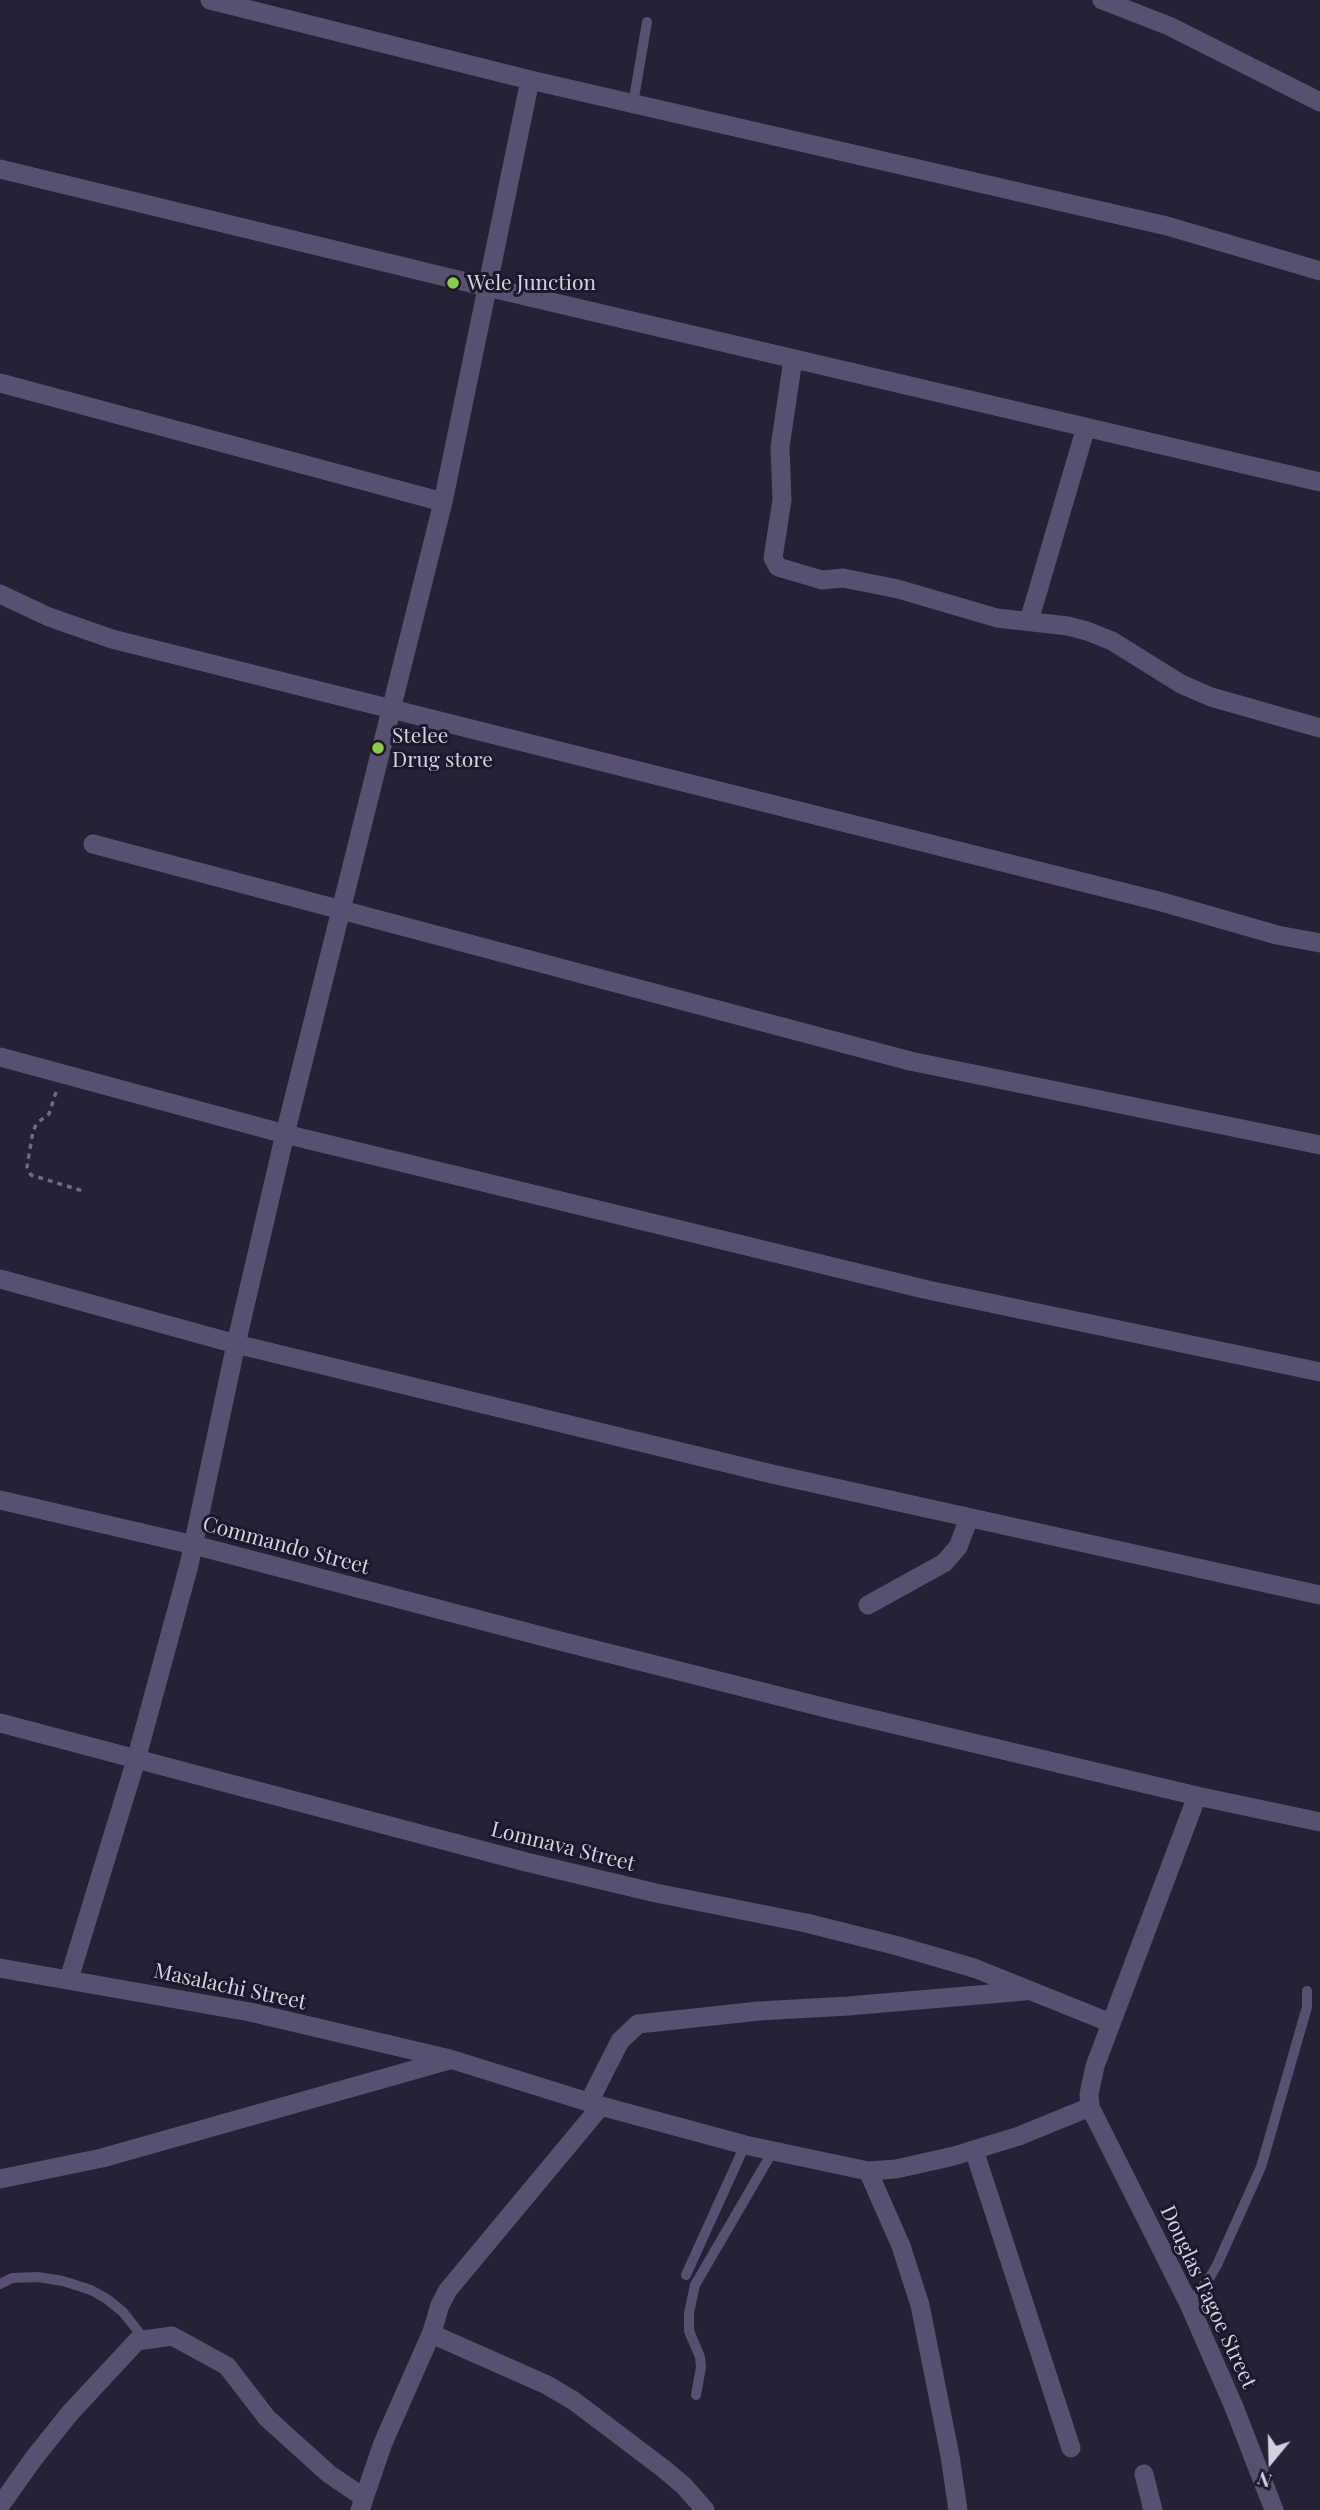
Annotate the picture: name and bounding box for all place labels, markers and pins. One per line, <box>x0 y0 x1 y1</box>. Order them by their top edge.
place label: Wele Junction <box>467 270 596 296</box>
marker: Wele Junction <box>445 275 461 291</box>
place label: Stelee Drug store <box>392 723 493 773</box>
marker: Stelee Drug store <box>370 740 386 756</box>

